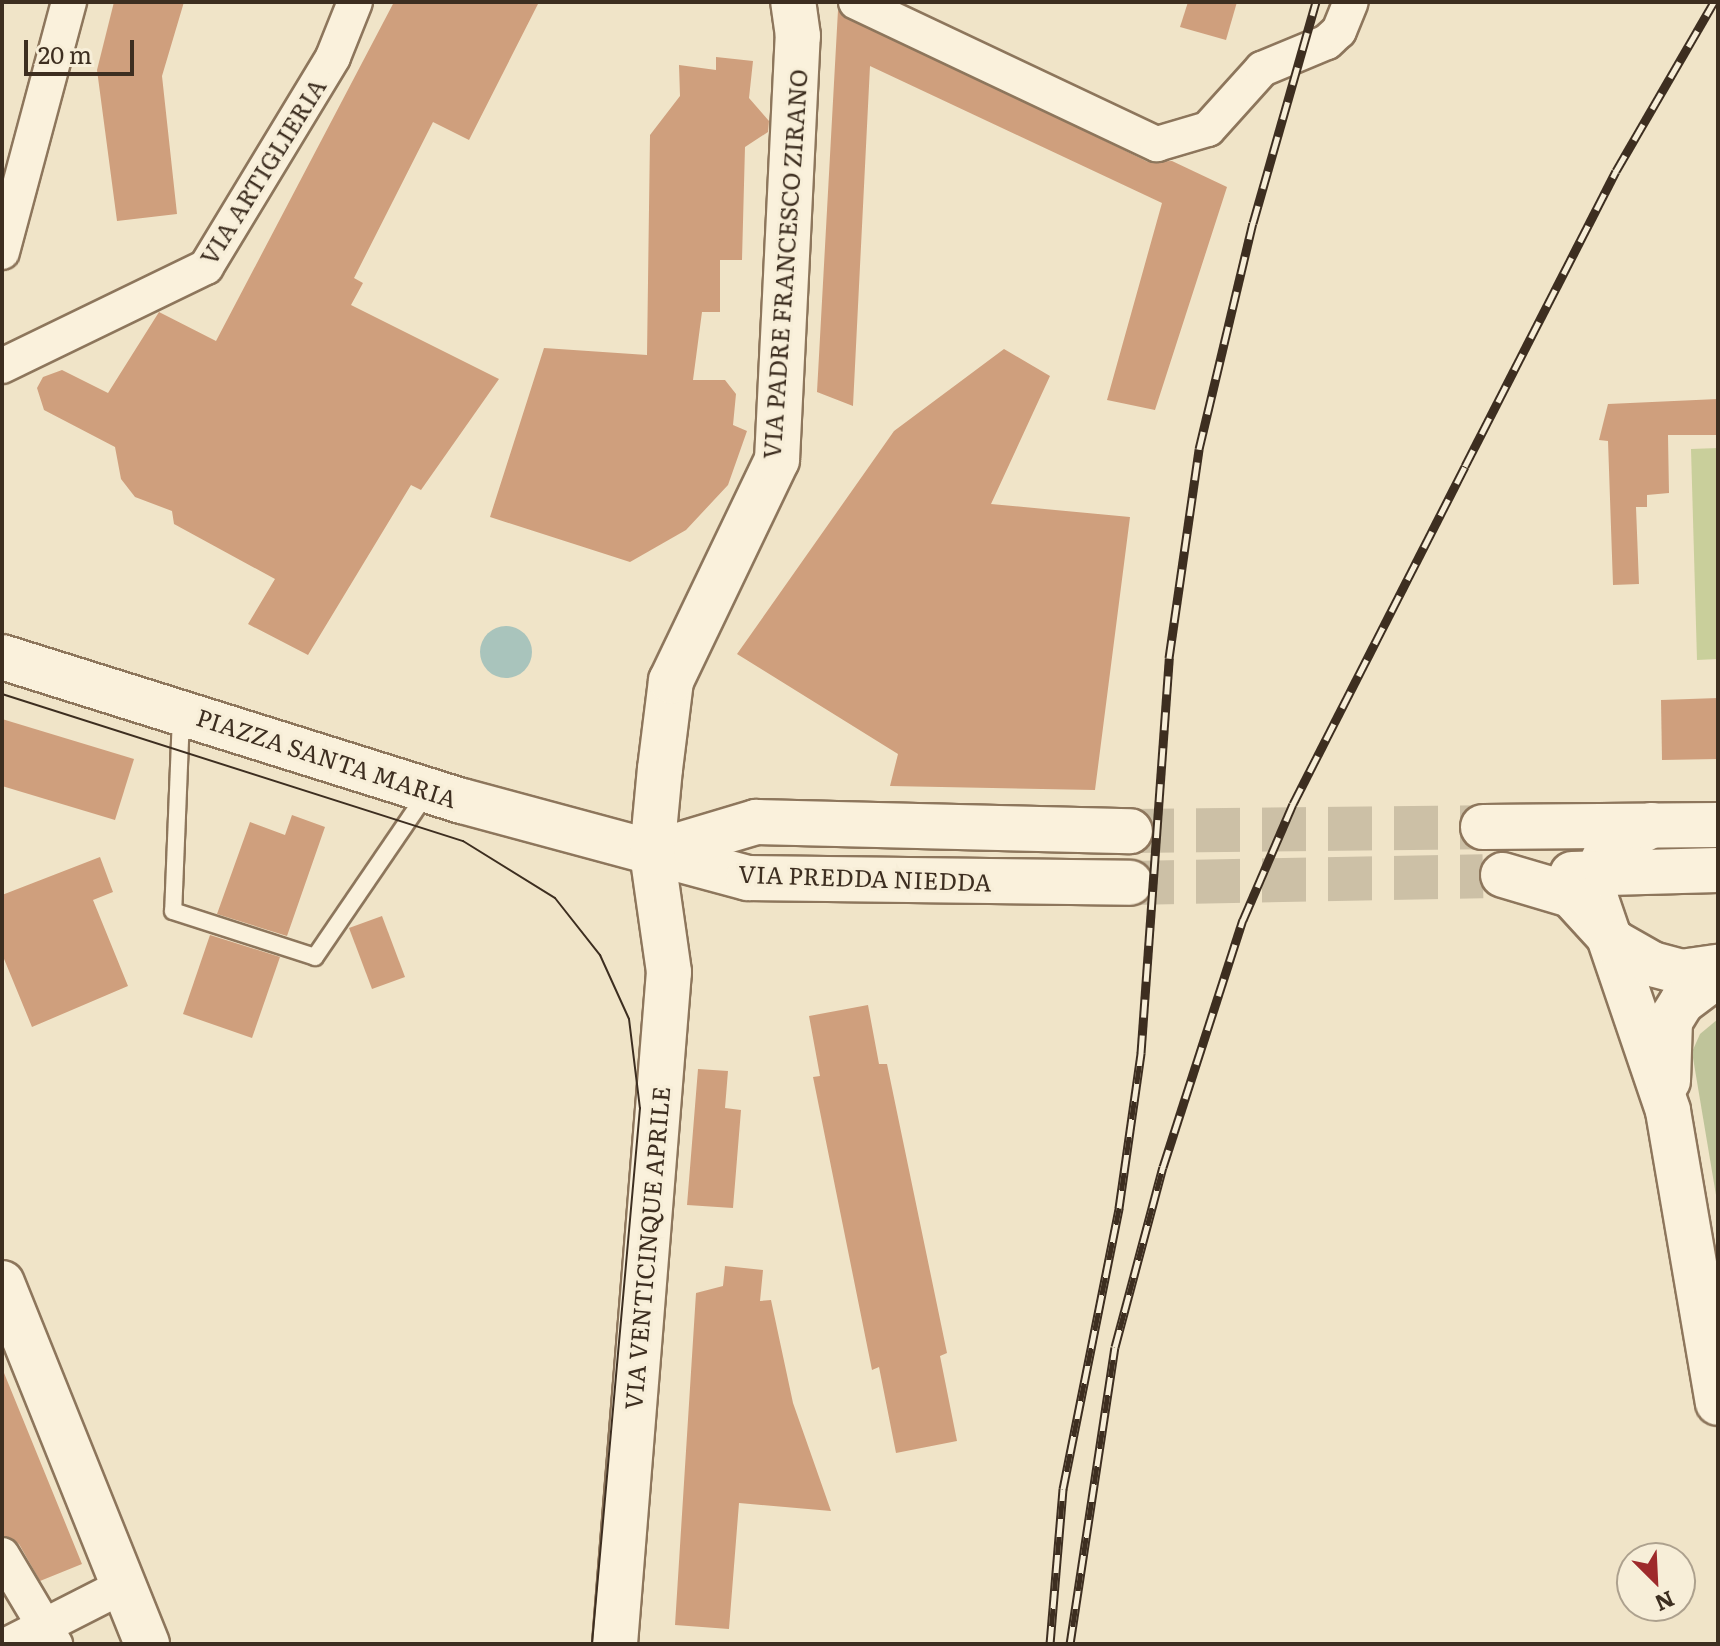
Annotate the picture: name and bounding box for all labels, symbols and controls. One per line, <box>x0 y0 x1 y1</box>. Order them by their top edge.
scale bar <box>28 24 138 74</box>
text: 20 m <box>38 36 92 71</box>
street label: VIA PADRE FRANCESCO ZIRANO <box>756 68 812 460</box>
street label: VIA ARTIGLIERIA <box>193 73 331 269</box>
street label: PIAZZA SANTA MARIA <box>193 701 461 813</box>
street label: VIA PREDDA NIEDDA <box>738 858 992 896</box>
street label: VIA VENTICINQUE APRILE <box>618 1085 674 1411</box>
north arrow <box>1616 1542 1696 1622</box>
text: N <box>1650 1584 1680 1621</box>

